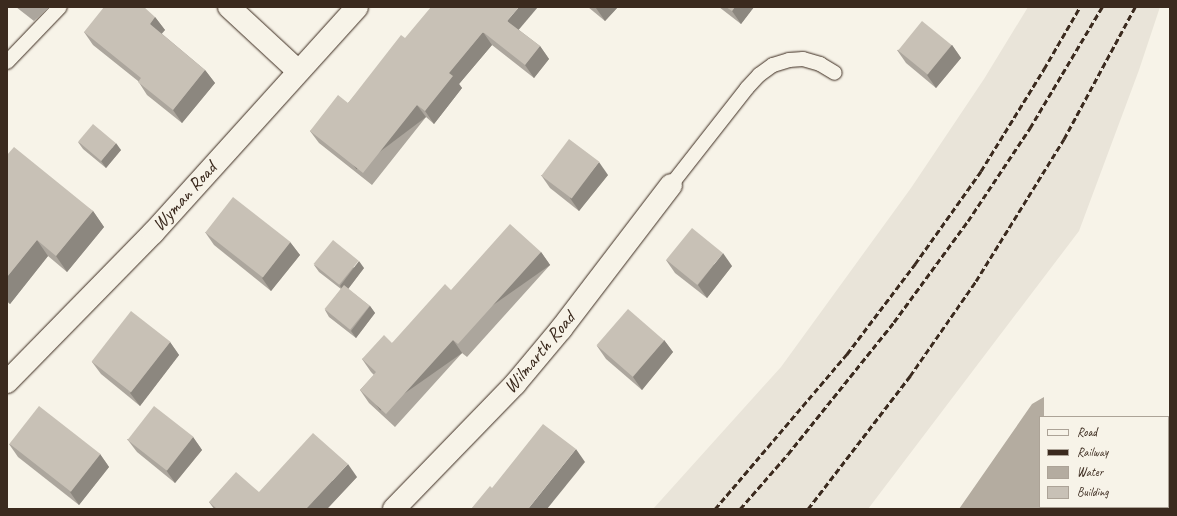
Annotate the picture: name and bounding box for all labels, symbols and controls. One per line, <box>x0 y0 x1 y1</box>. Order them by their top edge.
street label: Wyman Road <box>148 158 222 236</box>
street label: Wilmarth Road <box>500 308 580 398</box>
legend <box>1039 416 1169 508</box>
text: Road <box>1077 424 1097 440</box>
text: Railway <box>1077 444 1108 460</box>
text: Water <box>1077 464 1103 480</box>
text: Building <box>1077 484 1109 500</box>

